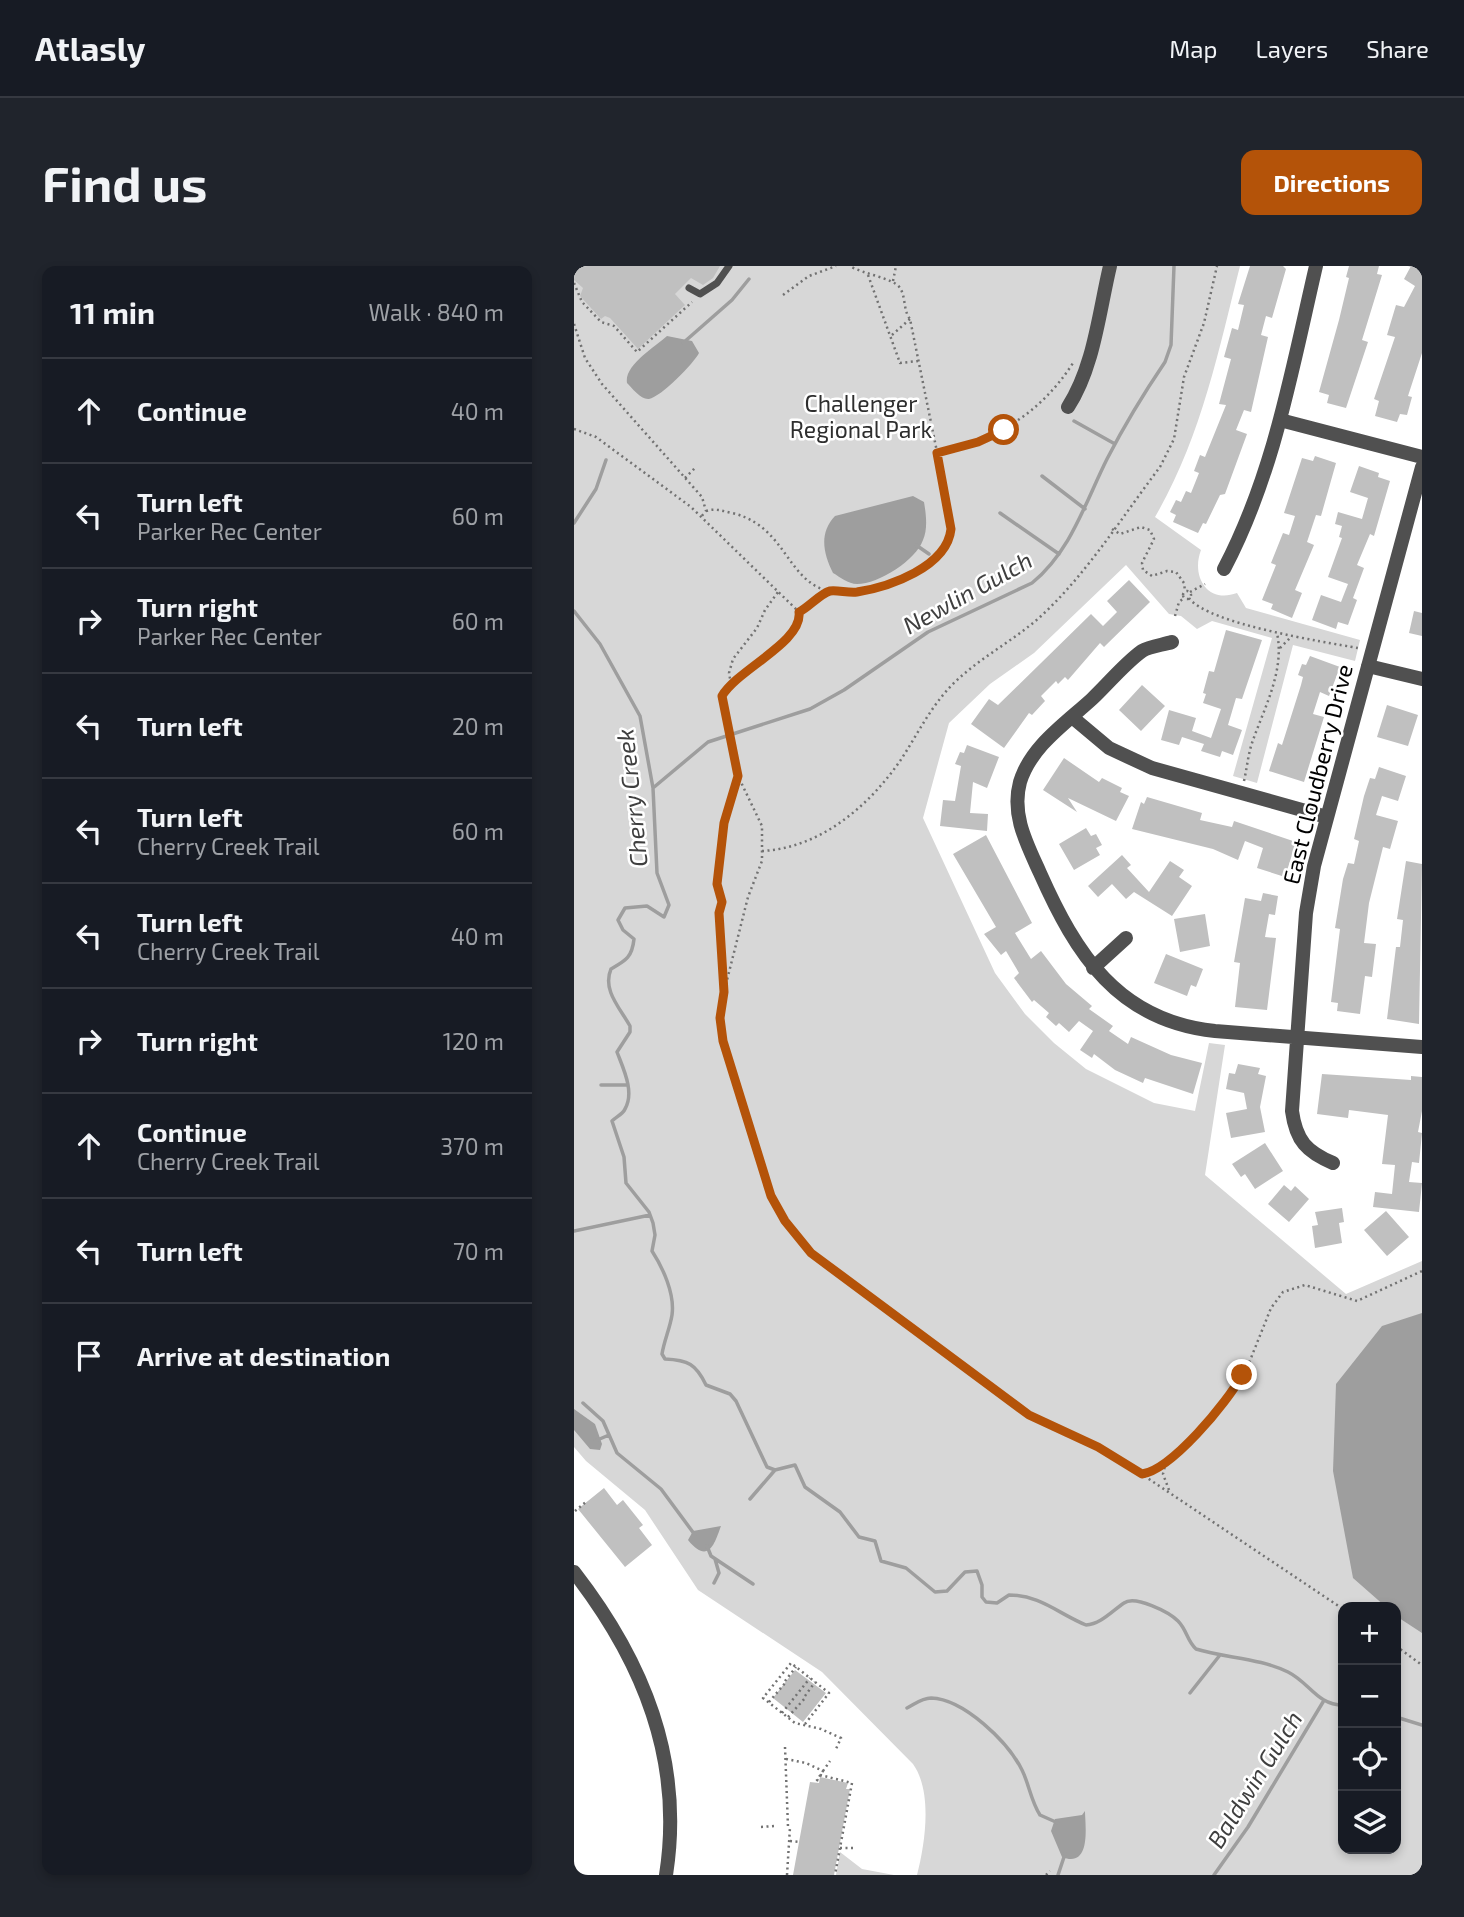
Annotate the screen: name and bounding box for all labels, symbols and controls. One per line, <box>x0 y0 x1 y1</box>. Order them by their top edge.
text: Atlasly <box>35 28 145 68</box>
text: Map <box>1169 34 1217 63</box>
text: Layers <box>1255 34 1328 63</box>
text: Share <box>1366 34 1429 63</box>
button: Directions <box>1241 150 1422 215</box>
text: Find us <box>42 153 207 212</box>
text: 11 min <box>70 294 155 330</box>
text: Walk · 840 m <box>369 298 504 326</box>
park label: Challenger Regional Park <box>790 389 933 443</box>
icon: ahead <box>70 392 108 430</box>
text: Continue <box>137 395 247 426</box>
text: 40 m <box>451 397 504 425</box>
route start <box>988 414 1019 445</box>
text: Turn left <box>137 486 243 517</box>
icon: left <box>70 497 108 535</box>
text: 60 m <box>452 502 504 530</box>
text: Parker Rec Center <box>137 517 322 545</box>
water label: Newlin Gulch <box>897 545 1037 639</box>
text: Turn right <box>137 591 258 622</box>
icon: right <box>70 602 108 640</box>
text: 60 m <box>452 607 504 635</box>
text: Parker Rec Center <box>137 622 322 650</box>
street label: East Cloudberry Drive <box>1276 661 1358 887</box>
icon: left <box>70 707 108 745</box>
text: Turn left <box>137 710 243 741</box>
text: 20 m <box>452 712 504 740</box>
water label: Cherry Creek <box>609 727 653 869</box>
text: Turn left <box>137 801 243 832</box>
icon: left <box>70 812 108 850</box>
text: 60 m <box>452 817 504 845</box>
text: Cherry Creek Trail <box>137 832 319 860</box>
text: Turn left <box>137 906 243 937</box>
icon: left <box>70 917 108 955</box>
text: 40 m <box>451 922 504 950</box>
text: Cherry Creek Trail <box>137 937 319 965</box>
icon: right <box>70 1022 108 1060</box>
text: Turn right <box>137 1025 258 1056</box>
text: 120 m <box>443 1027 504 1055</box>
text: Continue <box>137 1116 247 1147</box>
icon: ahead <box>70 1127 108 1165</box>
text: 370 m <box>440 1132 504 1160</box>
text: Cherry Creek Trail <box>137 1147 319 1175</box>
icon: left <box>70 1232 108 1270</box>
text: Turn left <box>137 1235 243 1266</box>
text: 70 m <box>453 1237 504 1265</box>
icon: arrive <box>70 1337 108 1375</box>
text: Arrive at destination <box>137 1340 390 1371</box>
route end <box>1226 1359 1257 1390</box>
map controls <box>1338 1602 1401 1854</box>
button: + <box>1338 1602 1401 1665</box>
button: − <box>1338 1665 1401 1728</box>
water label: Baldwin Gulch <box>1200 1705 1308 1853</box>
button: locate <box>1338 1728 1401 1791</box>
button: layers <box>1338 1791 1401 1854</box>

